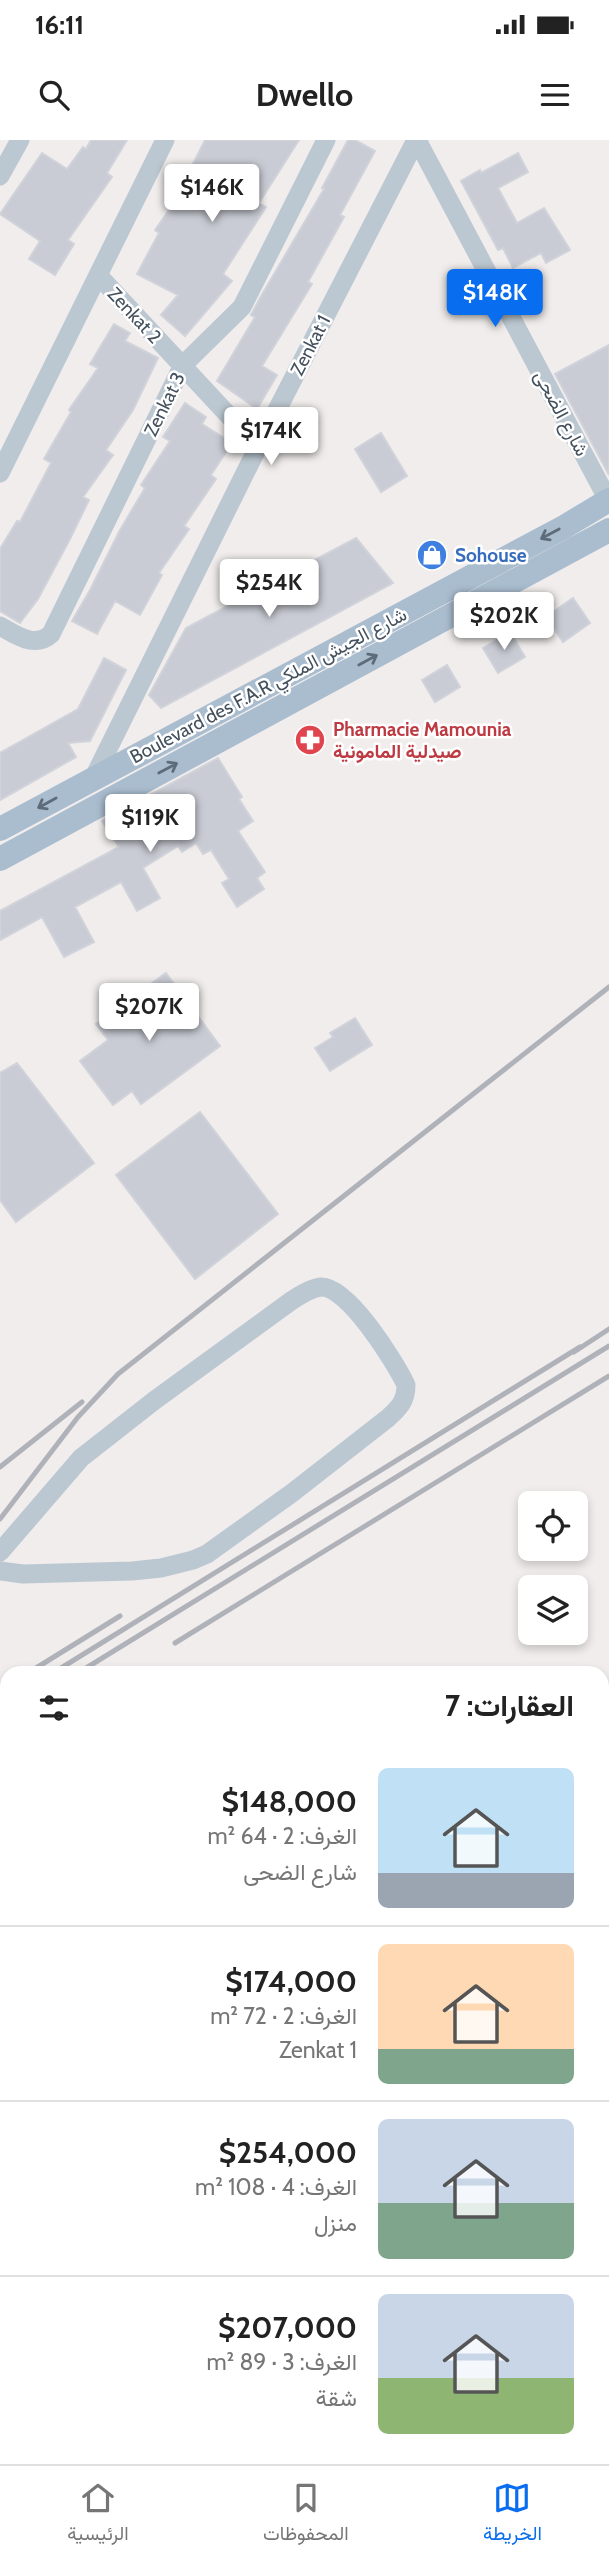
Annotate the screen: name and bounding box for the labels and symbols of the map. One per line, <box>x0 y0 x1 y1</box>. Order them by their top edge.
pin: $146K <box>163 164 261 224</box>
pin: $148K <box>446 270 544 329</box>
street label: Zenkat 2 <box>103 283 166 348</box>
street label: Zenkat 1 <box>286 311 335 379</box>
street label: شارع الضحى <box>528 366 594 461</box>
street label: Zenkat 3 <box>139 368 190 440</box>
pin: $174K <box>222 408 320 467</box>
one-way arrow <box>540 528 561 541</box>
shop icon: Sohouse <box>415 538 449 572</box>
place label: Sohouse <box>455 544 527 567</box>
pin: $254K <box>220 560 318 619</box>
pin: $202K <box>455 592 553 652</box>
street label: Boulevard des F.A.R شارع الجيش الملكي <box>126 603 412 772</box>
one-way arrow <box>357 653 378 666</box>
place label: Pharmacie Mamounia صيدلية المامونية <box>333 718 512 764</box>
pharmacy icon: Pharmacie Mamounia صيدلية المامونية <box>293 723 327 757</box>
one-way arrow <box>157 761 178 775</box>
pin: $119K <box>101 794 199 854</box>
one-way arrow <box>38 796 58 810</box>
pin: $207K <box>100 984 198 1043</box>

